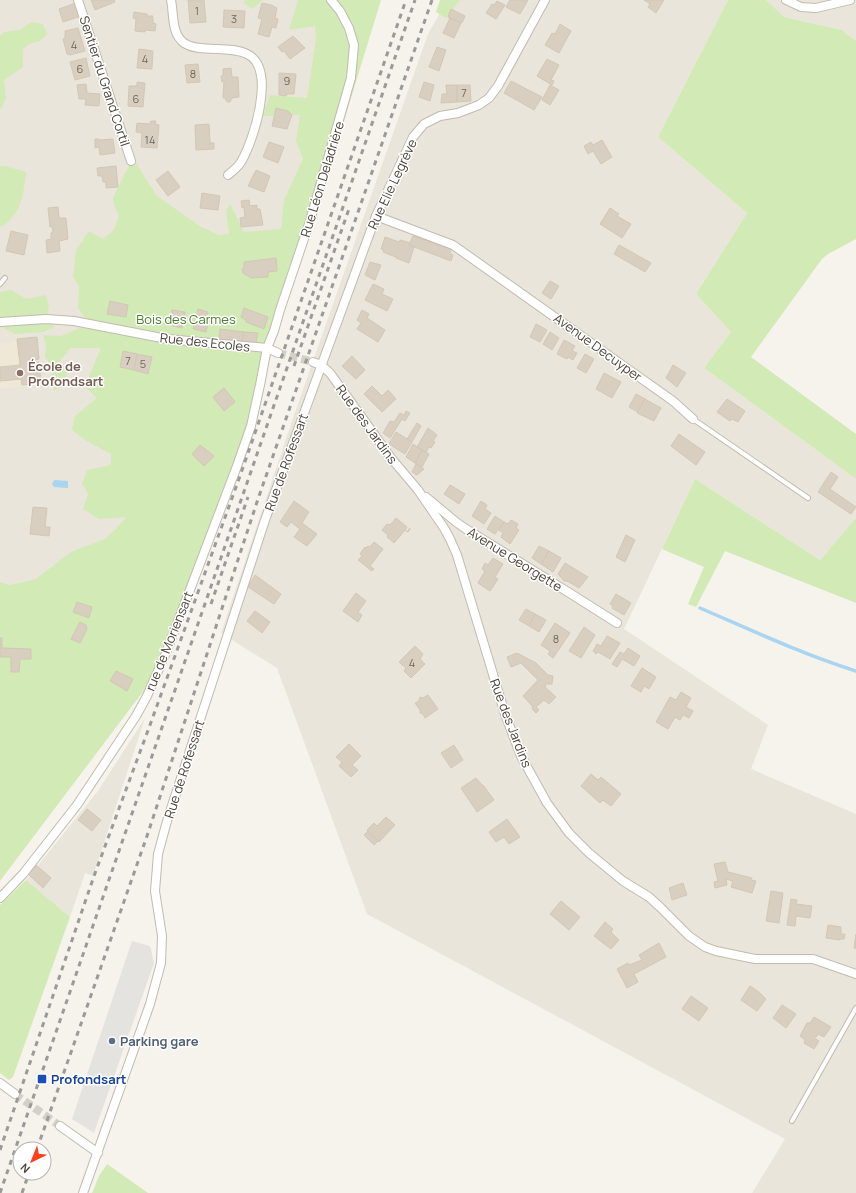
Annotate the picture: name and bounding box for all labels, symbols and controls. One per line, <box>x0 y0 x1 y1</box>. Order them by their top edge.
house number: 1 <box>195 3 199 18</box>
house number: 3 <box>231 11 237 26</box>
street label: Sentier du Grand Cortil <box>75 14 135 148</box>
house number: 4 <box>71 37 77 52</box>
house number: 4 <box>142 51 148 66</box>
house number: 6 <box>77 61 84 76</box>
house number: 8 <box>190 66 196 81</box>
house number: 9 <box>284 73 291 88</box>
house number: 7 <box>461 85 467 100</box>
house number: 6 <box>133 91 140 106</box>
street label: Rue Léon Deladrière <box>296 119 348 239</box>
house number: 14 <box>145 132 155 147</box>
street label: Rue Elie Legrève <box>363 136 421 232</box>
street label: Avenue Decuyper <box>550 309 646 385</box>
park label: Bois des Carmes <box>136 310 236 328</box>
street label: Rue des Ecoles <box>159 328 251 356</box>
house number: 7 <box>125 353 131 368</box>
house number: 5 <box>140 356 146 371</box>
place label: École de Profondsart <box>28 357 104 390</box>
marker: École de Profondsart <box>15 368 25 378</box>
street label: Rue des Jardins <box>332 381 402 467</box>
street label: Rue de Rofessart <box>260 411 312 513</box>
street label: Avenue Georgette <box>464 523 566 596</box>
street label: rue de Moriensart <box>141 589 197 693</box>
house number: 8 <box>553 631 559 646</box>
house number: 4 <box>409 655 415 670</box>
street label: Rue des Jardins <box>486 676 536 770</box>
street label: Rue de Rofessart <box>160 717 208 821</box>
place label: Parking gare <box>120 1032 199 1050</box>
marker: Parking gare <box>107 1036 117 1046</box>
place label: Profondsart <box>51 1070 127 1088</box>
marker: Profondsart <box>36 1073 48 1085</box>
north arrow <box>12 1141 52 1181</box>
text: N <box>17 1160 33 1177</box>

